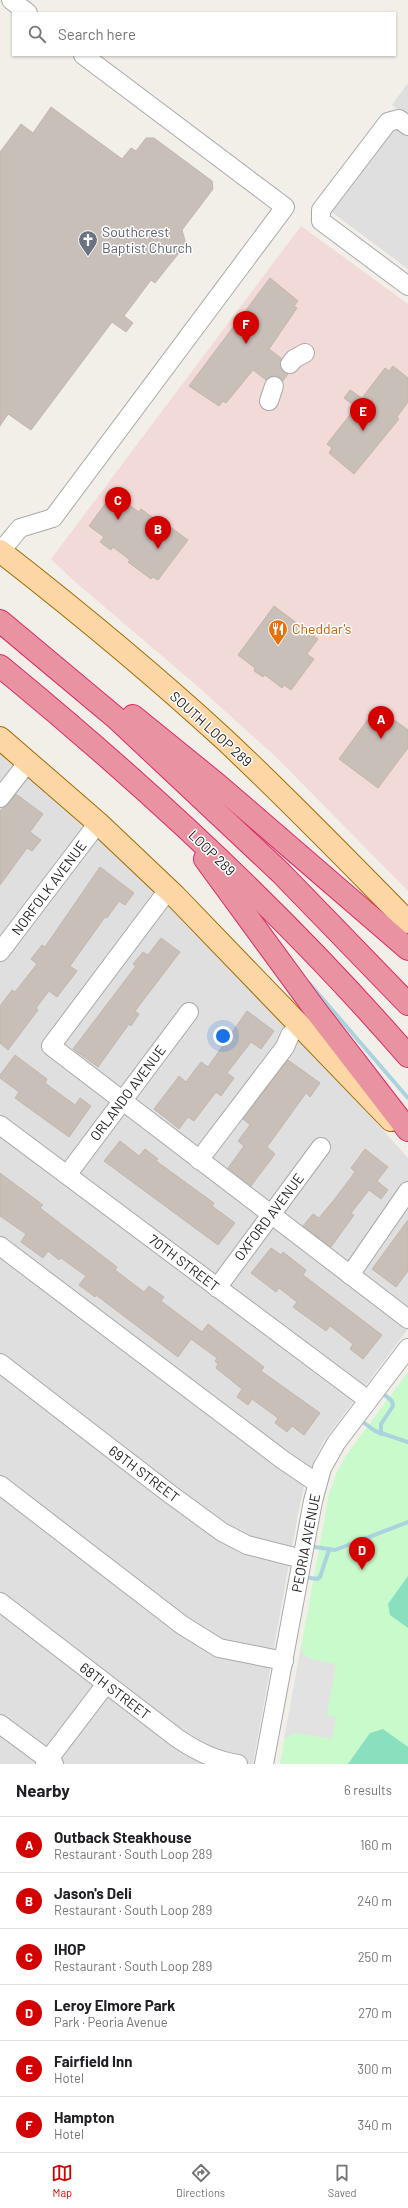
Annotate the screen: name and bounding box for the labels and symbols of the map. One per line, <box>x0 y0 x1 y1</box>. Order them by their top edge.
place label: Southcrest Baptist Church <box>102 223 192 256</box>
church icon: Southcrest Baptist Church <box>77 229 99 257</box>
pin: F <box>233 311 259 344</box>
pin: E <box>350 398 376 431</box>
pin: C <box>105 487 131 520</box>
pin: B <box>145 516 171 549</box>
restaurant icon: Cheddar's <box>267 618 289 646</box>
place label: Cheddar's <box>292 620 352 637</box>
street label: SOUTH LOOP 289 <box>167 687 256 770</box>
pin: A <box>368 706 394 739</box>
street label: LOOP 289 <box>185 826 239 879</box>
street label: NORFOLK AVENUE <box>8 837 90 938</box>
your location <box>213 1026 233 1046</box>
street label: ORLANDO AVENUE <box>86 1042 169 1144</box>
street label: OXFORD AVENUE <box>230 1170 307 1264</box>
street label: 70TH STREET <box>146 1231 223 1295</box>
street label: 69TH STREET <box>106 1442 183 1506</box>
street label: PEORIA AVENUE <box>288 1492 323 1594</box>
pin: D <box>349 1537 375 1570</box>
street label: 68TH STREET <box>77 1659 154 1723</box>

